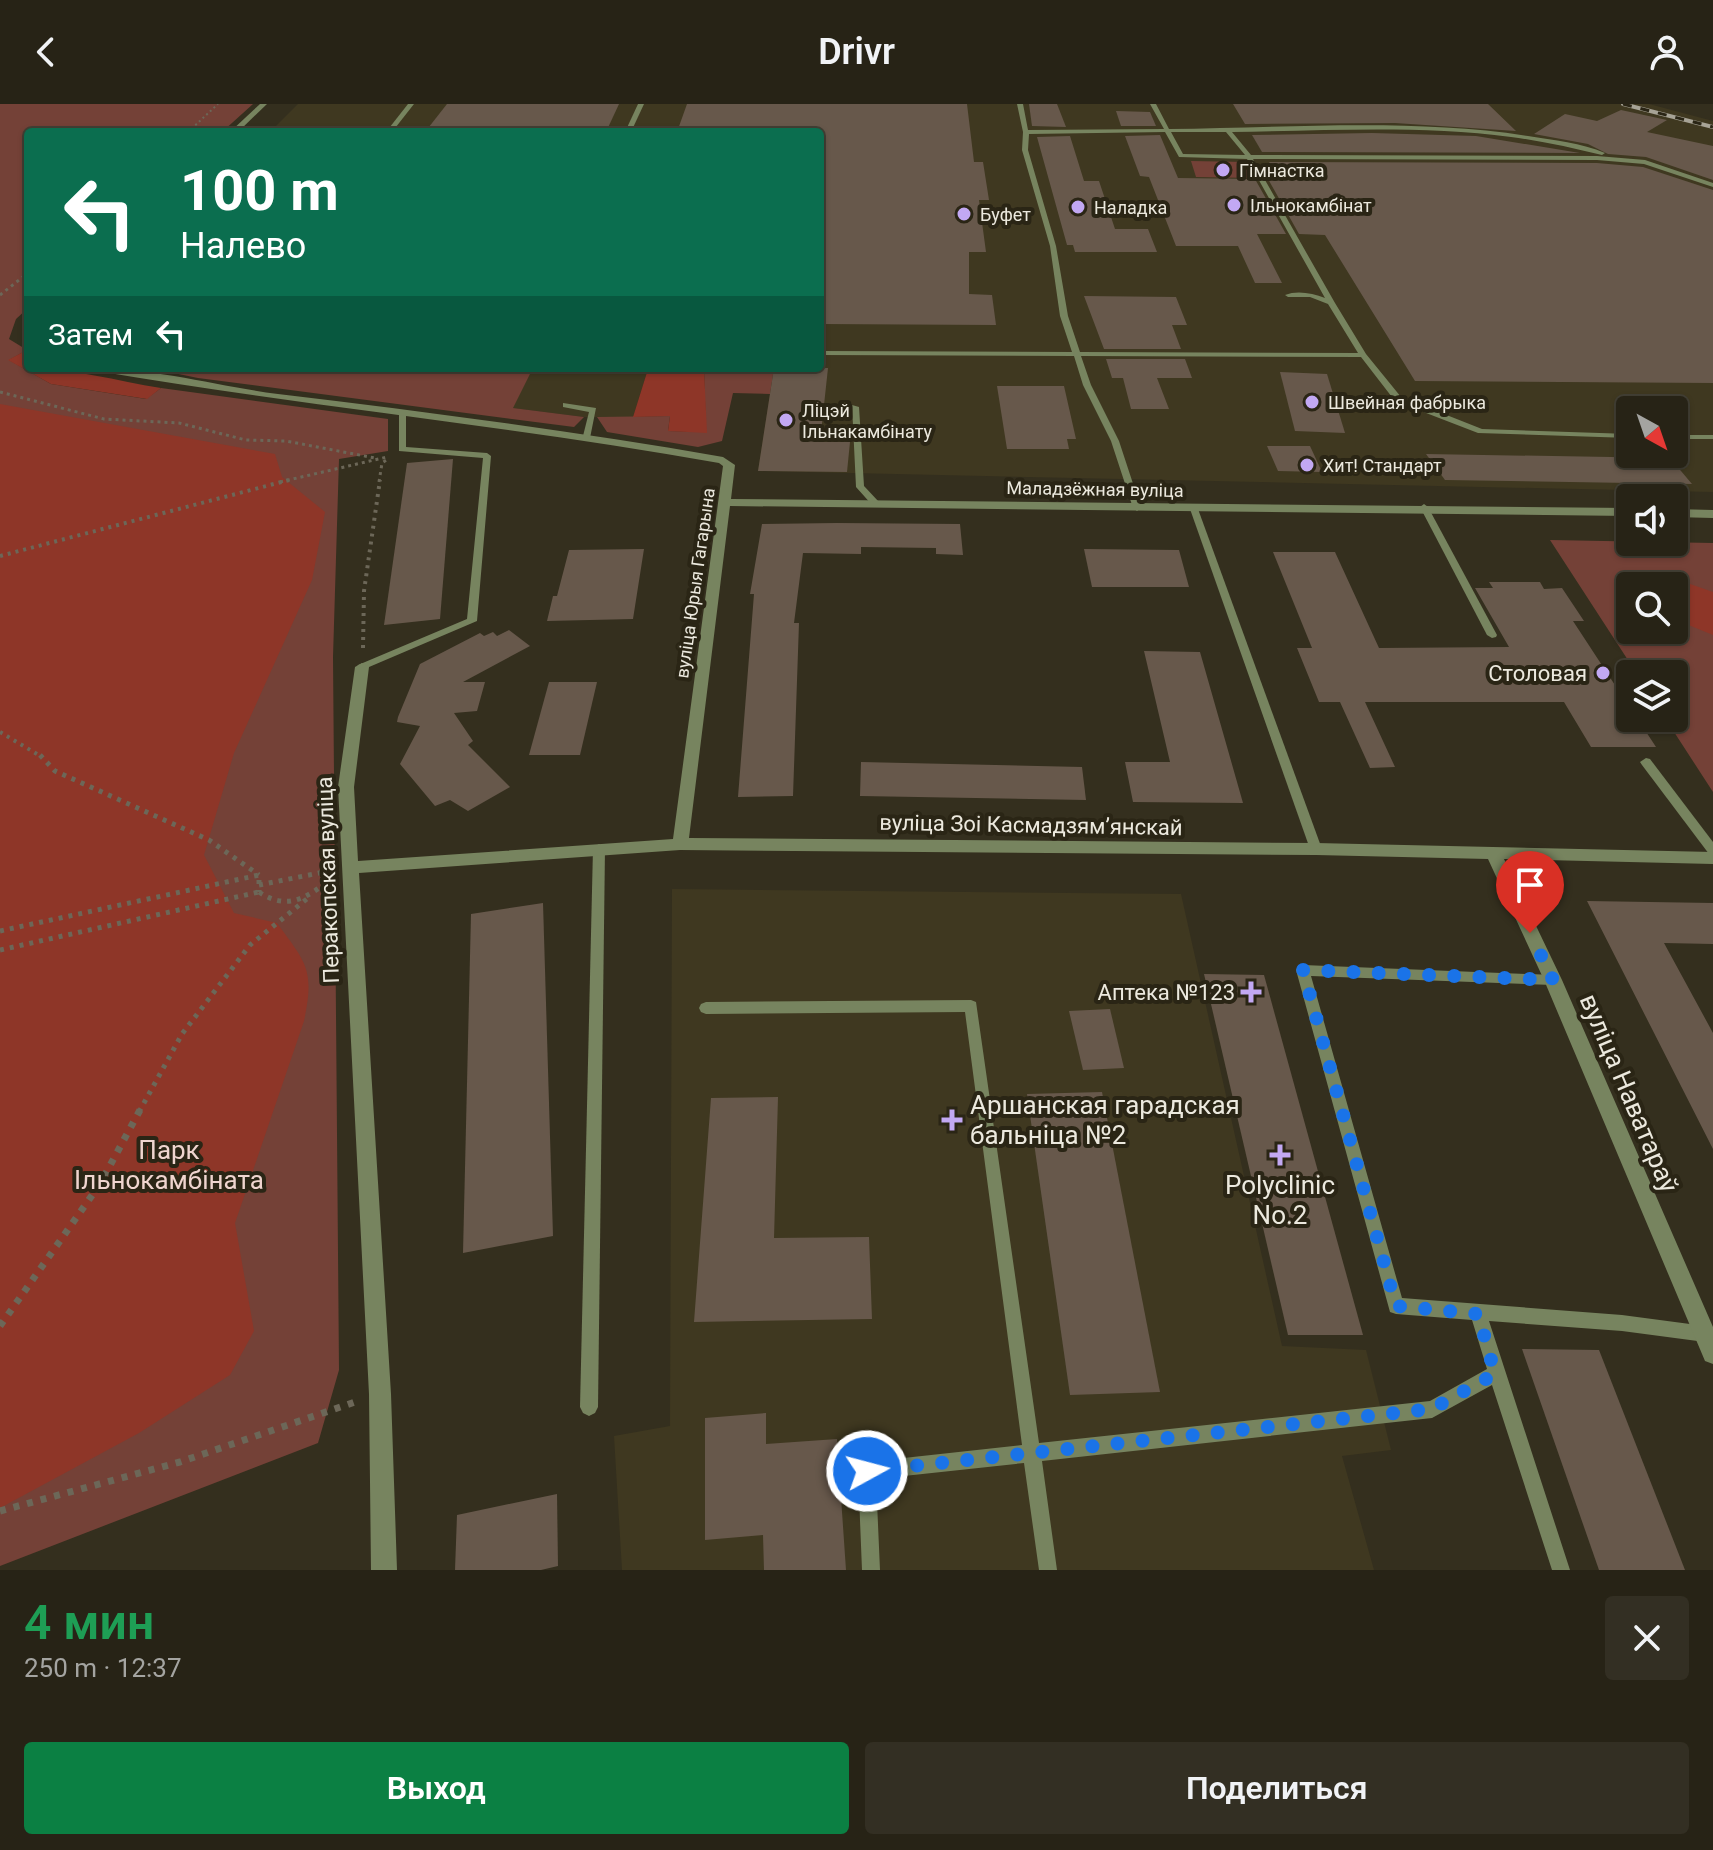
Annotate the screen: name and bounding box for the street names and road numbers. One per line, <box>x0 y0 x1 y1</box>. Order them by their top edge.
street label: Маладзёжная вуліца <box>1006 477 1184 501</box>
street label: вуліца Юрыя Гагарына <box>671 486 719 680</box>
street label: Перакопская вуліца <box>312 776 344 984</box>
street label: вуліца Зоі Касмадзямʼянскай <box>879 810 1183 840</box>
street label: вуліца Наватараў <box>1574 989 1684 1197</box>

